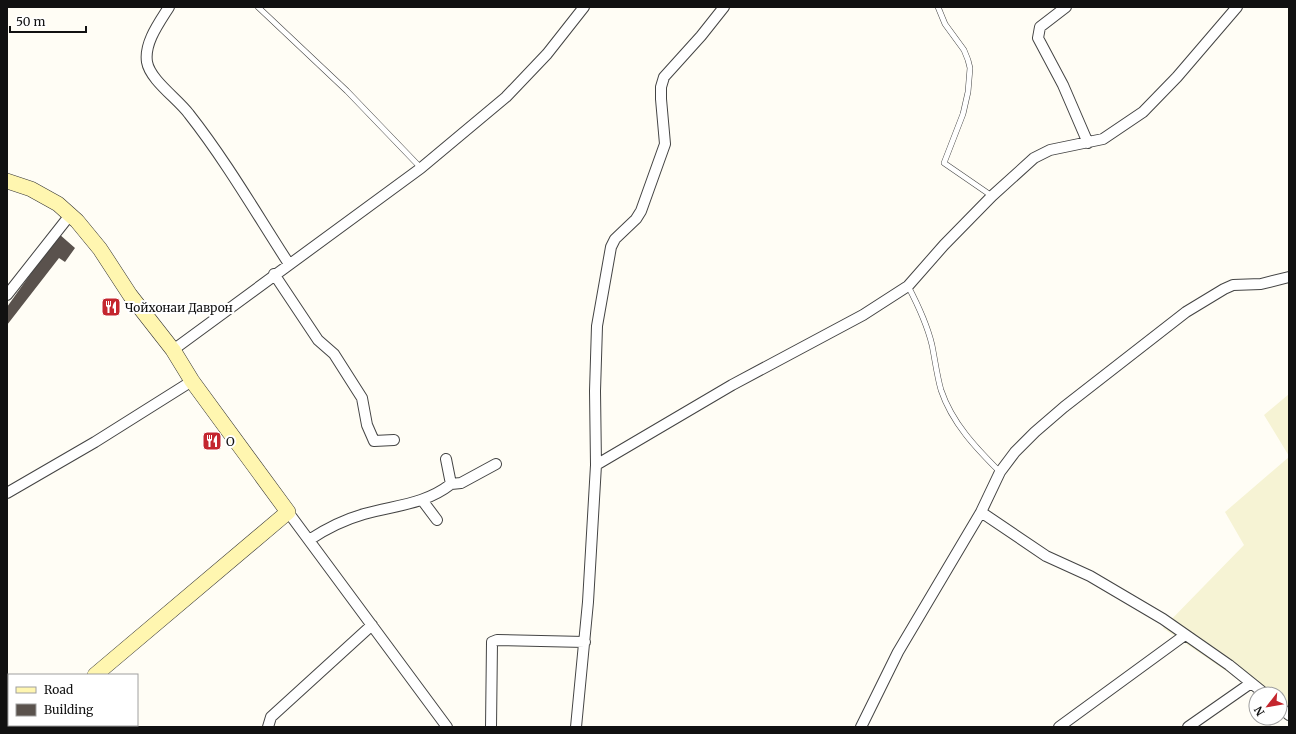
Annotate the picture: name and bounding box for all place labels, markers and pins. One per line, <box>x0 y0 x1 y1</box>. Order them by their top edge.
restaurant icon: Чойхонаи Даврон <box>100 296 122 318</box>
place label: Чойхонаи Даврон <box>125 300 233 315</box>
restaurant icon: O <box>201 430 223 452</box>
place label: O <box>226 434 235 449</box>

